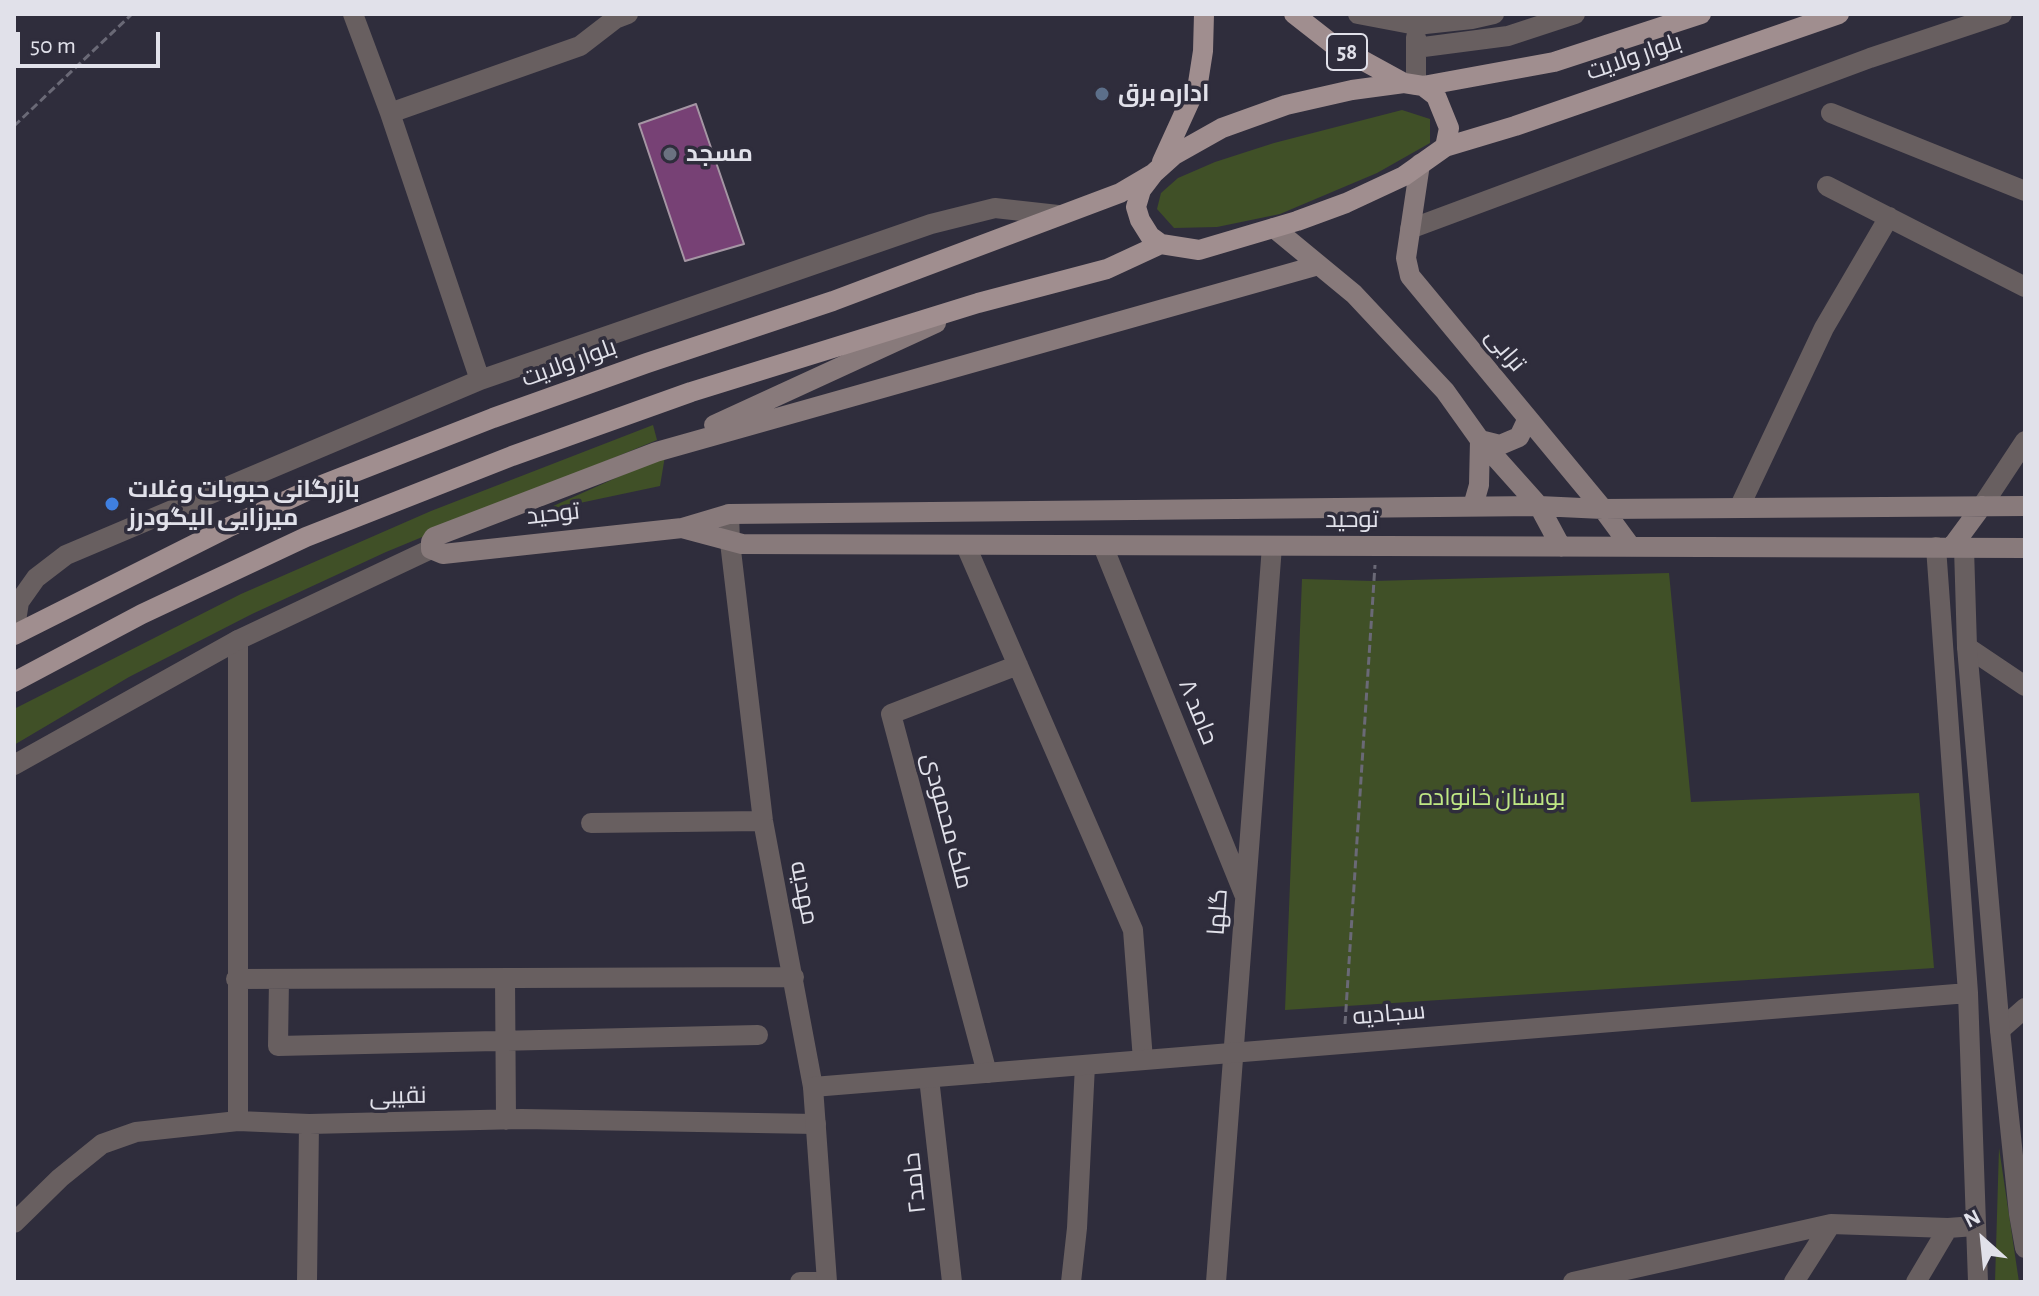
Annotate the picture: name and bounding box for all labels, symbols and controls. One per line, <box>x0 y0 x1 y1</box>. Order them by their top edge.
scale bar <box>20 16 164 66</box>
street label: بلوار ولایت <box>1583 27 1685 87</box>
text: 50 m <box>30 34 76 58</box>
road number: 58 <box>1327 34 1367 70</box>
place label: اداره برق <box>1118 80 1209 108</box>
marker: اداره برق <box>1093 85 1111 103</box>
place label: مسجد <box>686 140 753 168</box>
marker: مسجد <box>661 145 679 163</box>
street label: ترابی <box>1479 322 1531 378</box>
street label: بلوار ولایت <box>518 333 620 393</box>
place label: بازرگانی حبوبات وغلات میرزایی الیگودرز <box>128 476 360 532</box>
marker: بازرگانی حبوبات وغلات میرزایی الیگودرز <box>103 495 121 513</box>
street label: توحید <box>525 497 581 531</box>
street label: توحید <box>1325 506 1379 534</box>
street label: حامد ۸ <box>1172 675 1224 749</box>
street label: ملک محمودی <box>915 750 979 892</box>
park label: بوستان خانواده <box>1419 784 1565 812</box>
street label: مهدیه <box>784 859 824 927</box>
street label: گلها <box>1202 888 1234 936</box>
street label: سجادیه <box>1351 996 1427 1032</box>
street label: نقیبی <box>369 1081 427 1111</box>
street label: حامد۲ <box>897 1151 933 1215</box>
north arrow <box>1943 1200 2023 1280</box>
text: N <box>1960 1205 1984 1232</box>

